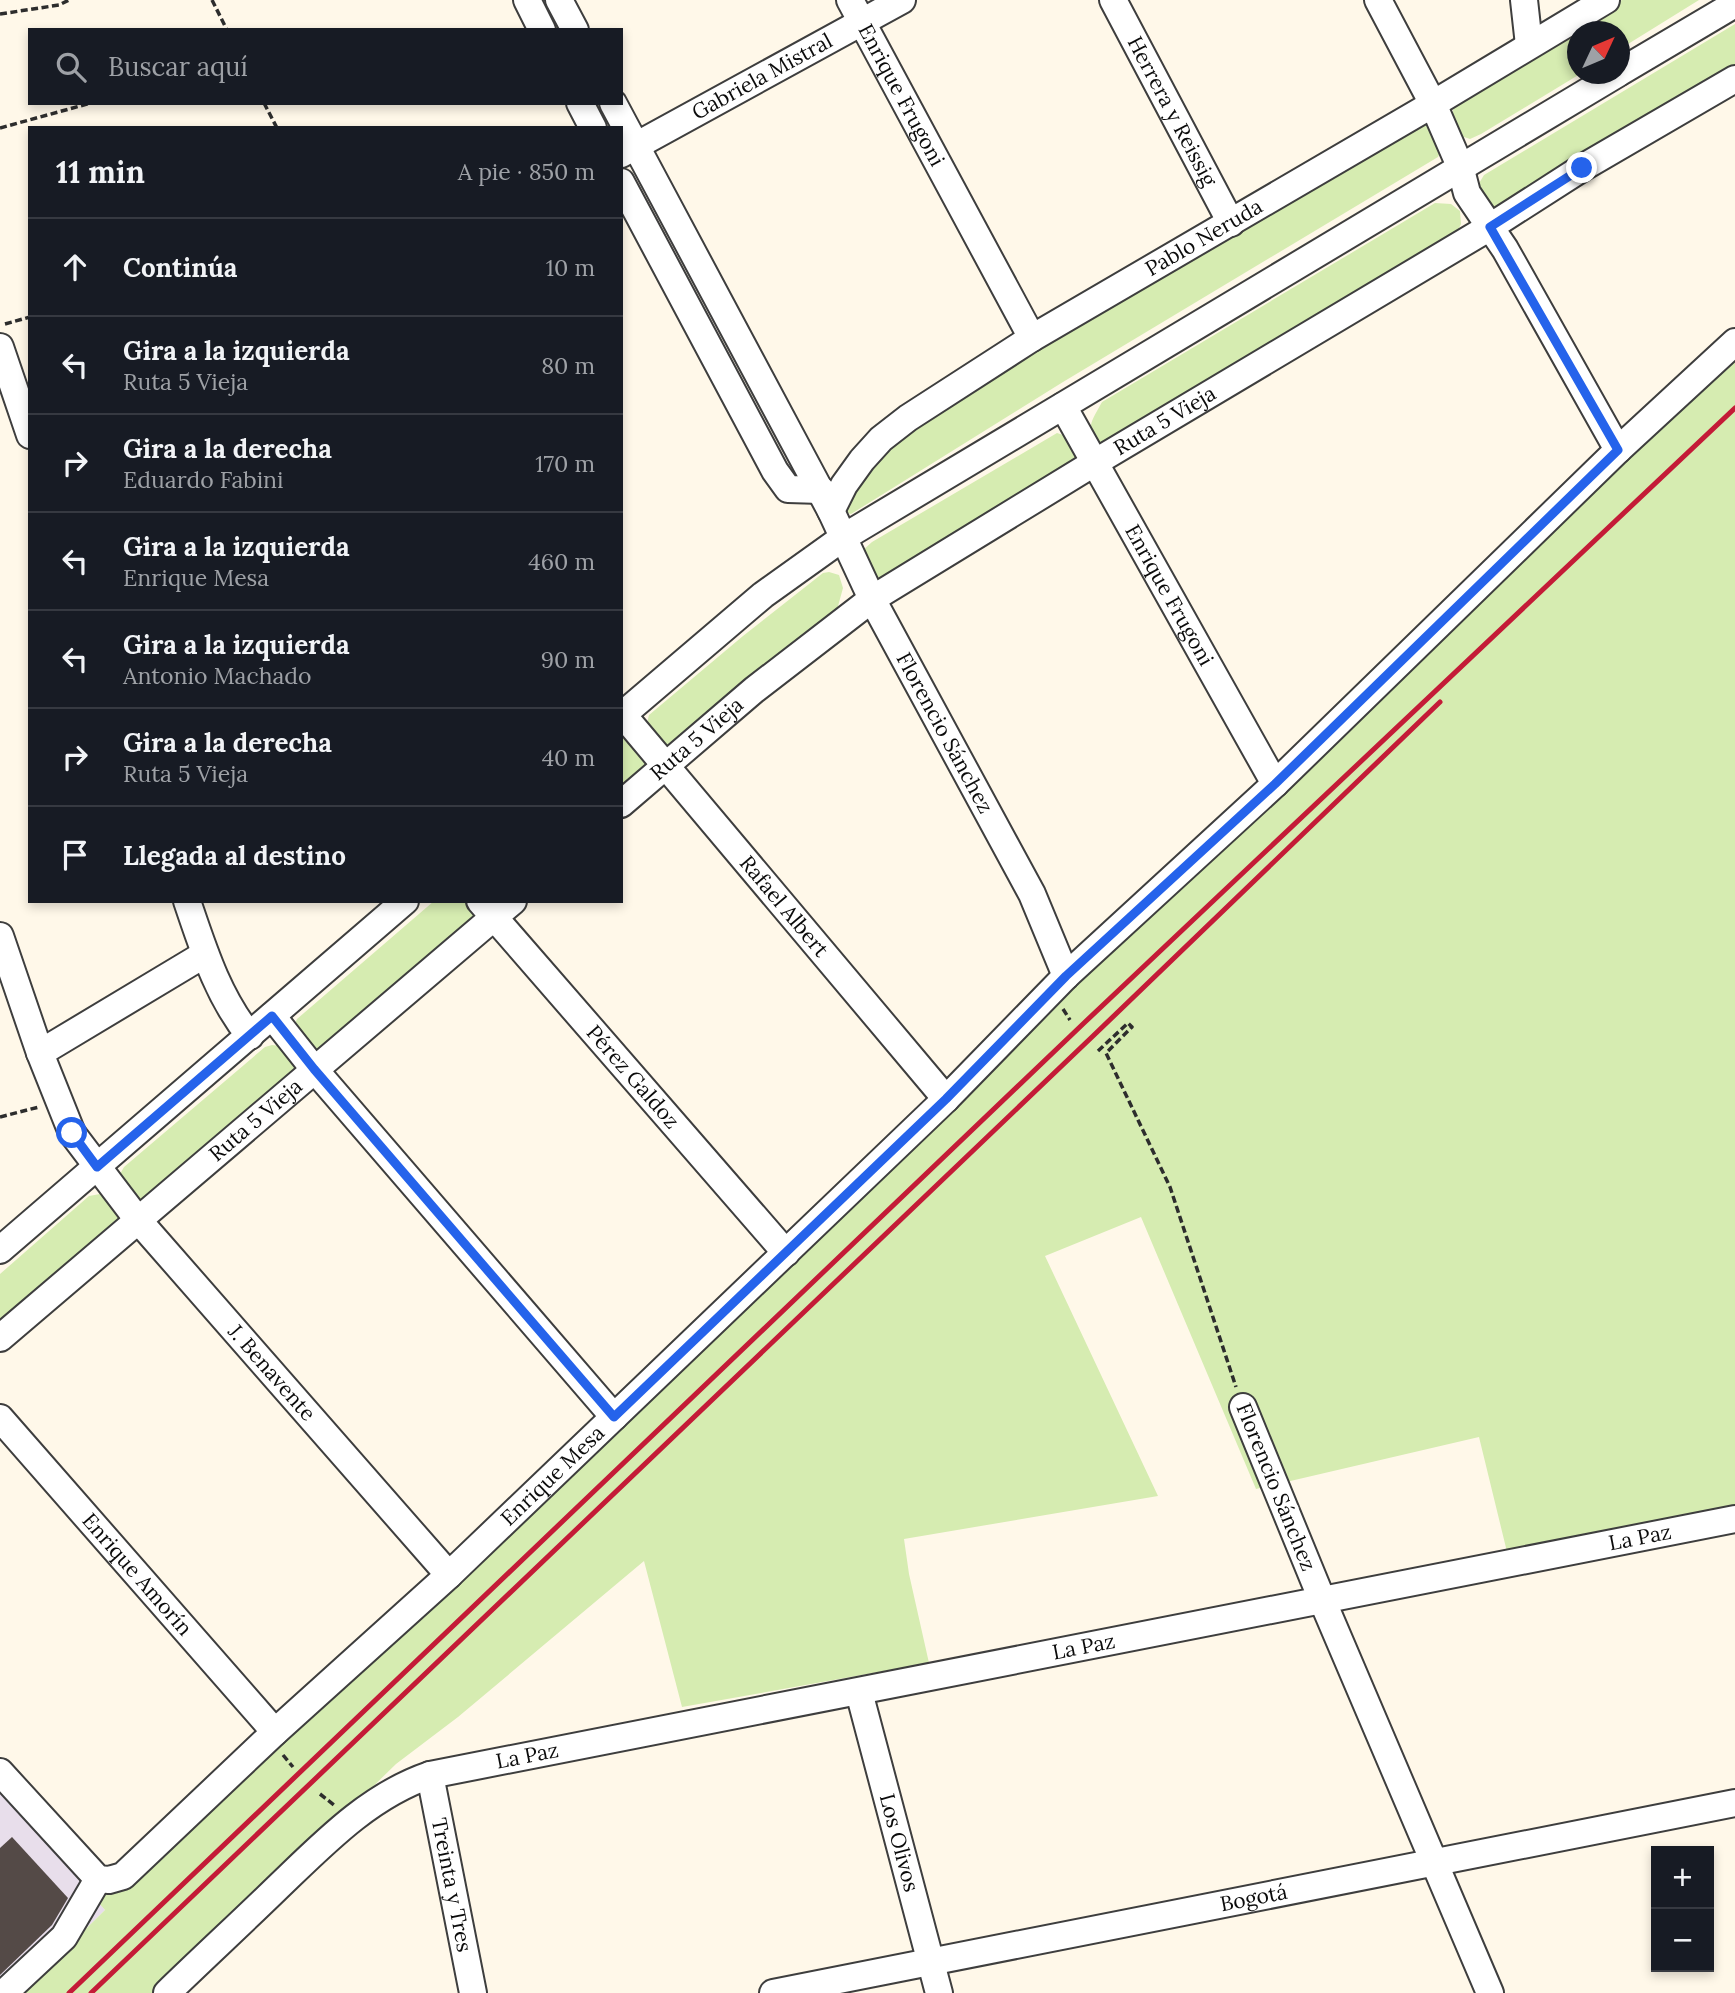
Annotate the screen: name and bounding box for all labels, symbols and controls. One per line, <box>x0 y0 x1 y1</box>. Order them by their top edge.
street label: Enrique Frugoni <box>852 19 951 171</box>
north arrow <box>1567 21 1630 84</box>
street label: Gabriela Mistral <box>687 27 837 126</box>
search box <box>28 28 623 105</box>
street label: Herrera y Reissig <box>1122 31 1223 191</box>
icon: search <box>52 48 90 86</box>
text: Buscar aquí <box>108 50 248 83</box>
route end <box>1566 152 1597 183</box>
text: 11 min <box>56 153 145 191</box>
text: A pie · 850 m <box>458 157 595 186</box>
street label: Pablo Neruda <box>1140 192 1267 282</box>
icon: ahead <box>56 248 94 286</box>
text: Continúa <box>123 251 237 284</box>
text: 10 m <box>546 253 595 282</box>
text: Gira a la izquierda <box>123 334 350 367</box>
icon: left <box>56 346 94 384</box>
text: 80 m <box>541 351 595 380</box>
text: Ruta 5 Vieja <box>123 367 248 396</box>
street label: Ruta 5 Vieja <box>1109 379 1221 461</box>
text: Gira a la derecha <box>123 432 332 465</box>
icon: right <box>56 444 94 482</box>
text: 170 m <box>535 449 595 478</box>
text: Eduardo Fabini <box>123 465 284 494</box>
street label: Enrique Frugoni <box>1119 520 1220 671</box>
text: Gira a la izquierda <box>123 530 350 563</box>
icon: left <box>56 542 94 580</box>
text: 460 m <box>528 547 595 576</box>
text: Enrique Mesa <box>123 563 269 592</box>
text: Gira a la izquierda <box>123 628 350 661</box>
icon: left <box>56 640 94 678</box>
text: 90 m <box>541 645 595 674</box>
street label: Florencio Sánchez <box>891 648 1000 818</box>
text: Antonio Machado <box>123 661 312 690</box>
street label: Ruta 5 Vieja <box>644 691 749 786</box>
text: Gira a la derecha <box>123 726 332 759</box>
icon: right <box>56 738 94 776</box>
text: 40 m <box>542 743 595 772</box>
text: Ruta 5 Vieja <box>123 759 248 788</box>
icon: arrive <box>56 836 94 874</box>
text: Llegada al destino <box>123 839 346 872</box>
street label: Rafael Albert <box>734 850 835 963</box>
street label: Pérez Galdoz <box>581 1019 686 1134</box>
street label: Ruta 5 Vieja <box>203 1072 308 1167</box>
route start <box>56 1117 87 1148</box>
street label: J. Benavente <box>222 1318 322 1426</box>
street label: Florencio Sánchez <box>1230 1399 1322 1575</box>
street label: Enrique Mesa <box>495 1419 610 1531</box>
street label: Enrique Amorín <box>76 1507 199 1641</box>
street label: La Paz <box>1606 1518 1674 1556</box>
street label: La Paz <box>1050 1627 1117 1666</box>
street label: La Paz <box>494 1736 561 1775</box>
street label: Los Olivos <box>874 1791 926 1895</box>
street label: Treinta y Tres <box>426 1815 479 1954</box>
map controls <box>1651 1846 1714 1972</box>
button: + <box>1651 1846 1714 1909</box>
street label: Bogotá <box>1218 1878 1290 1917</box>
button: − <box>1651 1909 1714 1972</box>

